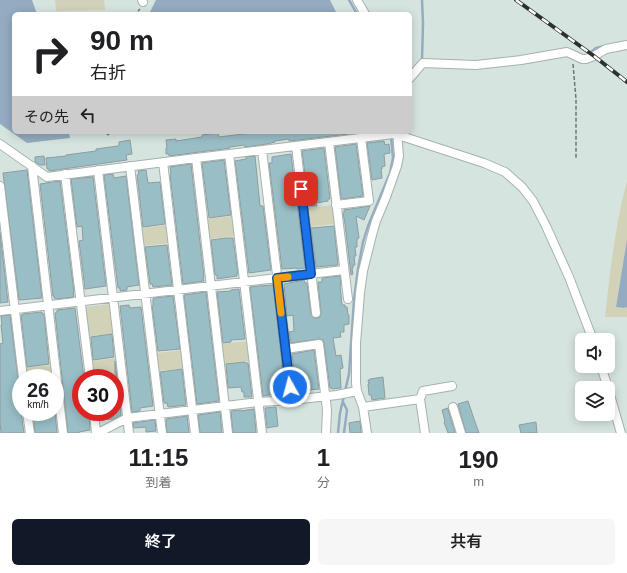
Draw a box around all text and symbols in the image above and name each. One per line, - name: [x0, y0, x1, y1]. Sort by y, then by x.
- text: 90 m: [90, 25, 154, 56]
- icon: right: [24, 28, 76, 80]
- text: 右折: [90, 63, 126, 83]
- icon: left: [77, 104, 99, 126]
- text: その先: [24, 108, 69, 125]
- pin: [284, 172, 318, 206]
- icon: arrive: [290, 178, 312, 200]
- map controls: [575, 333, 615, 421]
- button: sound: [575, 333, 615, 373]
- position arrow: [269, 366, 311, 408]
- speed limit sign: 30: [72, 369, 124, 421]
- text: 26: [27, 379, 49, 401]
- button: layers: [575, 381, 615, 421]
- text: km/h: [27, 399, 49, 410]
- text: 11:15: [128, 444, 188, 471]
- text: 1: [317, 444, 330, 471]
- text: 190: [459, 446, 499, 473]
- text: m: [473, 474, 484, 489]
- text: 到着: [145, 475, 171, 490]
- text: 分: [317, 475, 330, 490]
- button: 終了: [12, 519, 310, 565]
- button: 共有: [318, 519, 615, 565]

